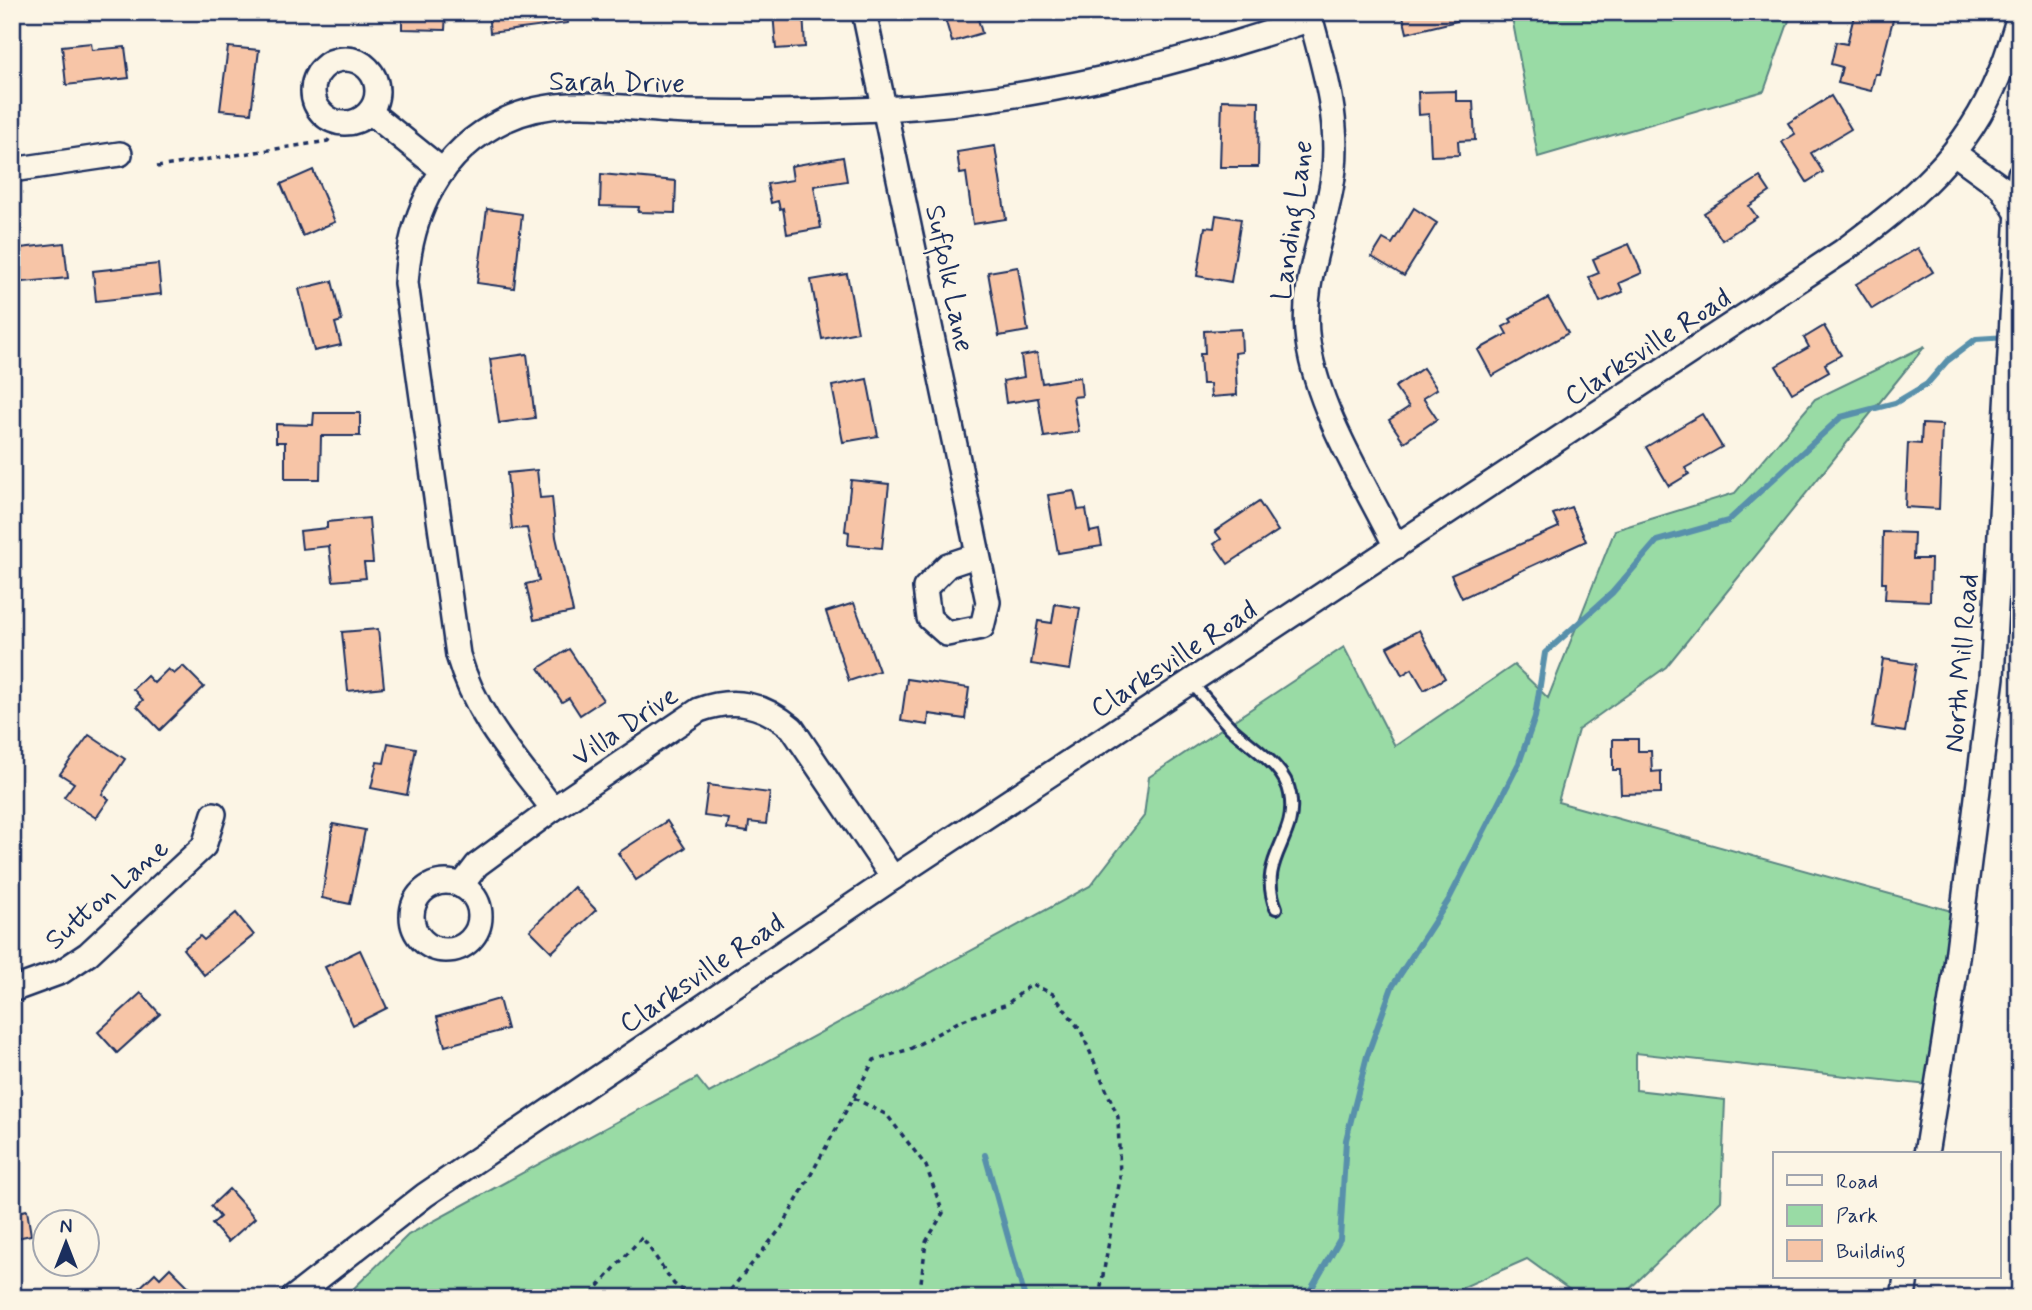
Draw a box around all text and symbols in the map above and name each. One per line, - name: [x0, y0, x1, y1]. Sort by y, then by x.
- street label: Sarah Drive: [549, 64, 685, 103]
- street label: Landing Lane: [1264, 138, 1326, 303]
- street label: Suffolk Lane: [913, 202, 982, 356]
- street label: Clarksville Road: [1558, 280, 1739, 416]
- street label: North Mill Road: [1936, 572, 1989, 754]
- street label: Clarksville Road: [1084, 592, 1265, 728]
- street label: Villa Drive: [565, 678, 686, 776]
- street label: Sutton Lane: [38, 831, 178, 959]
- street label: Clarksville Road: [613, 905, 792, 1043]
- legend: [1773, 1152, 2000, 1278]
- text: Road: [1836, 1168, 1878, 1196]
- text: Park: [1836, 1202, 1878, 1230]
- north arrow: [32, 1208, 102, 1278]
- text: N: [60, 1215, 72, 1240]
- text: Building: [1836, 1238, 1906, 1268]

